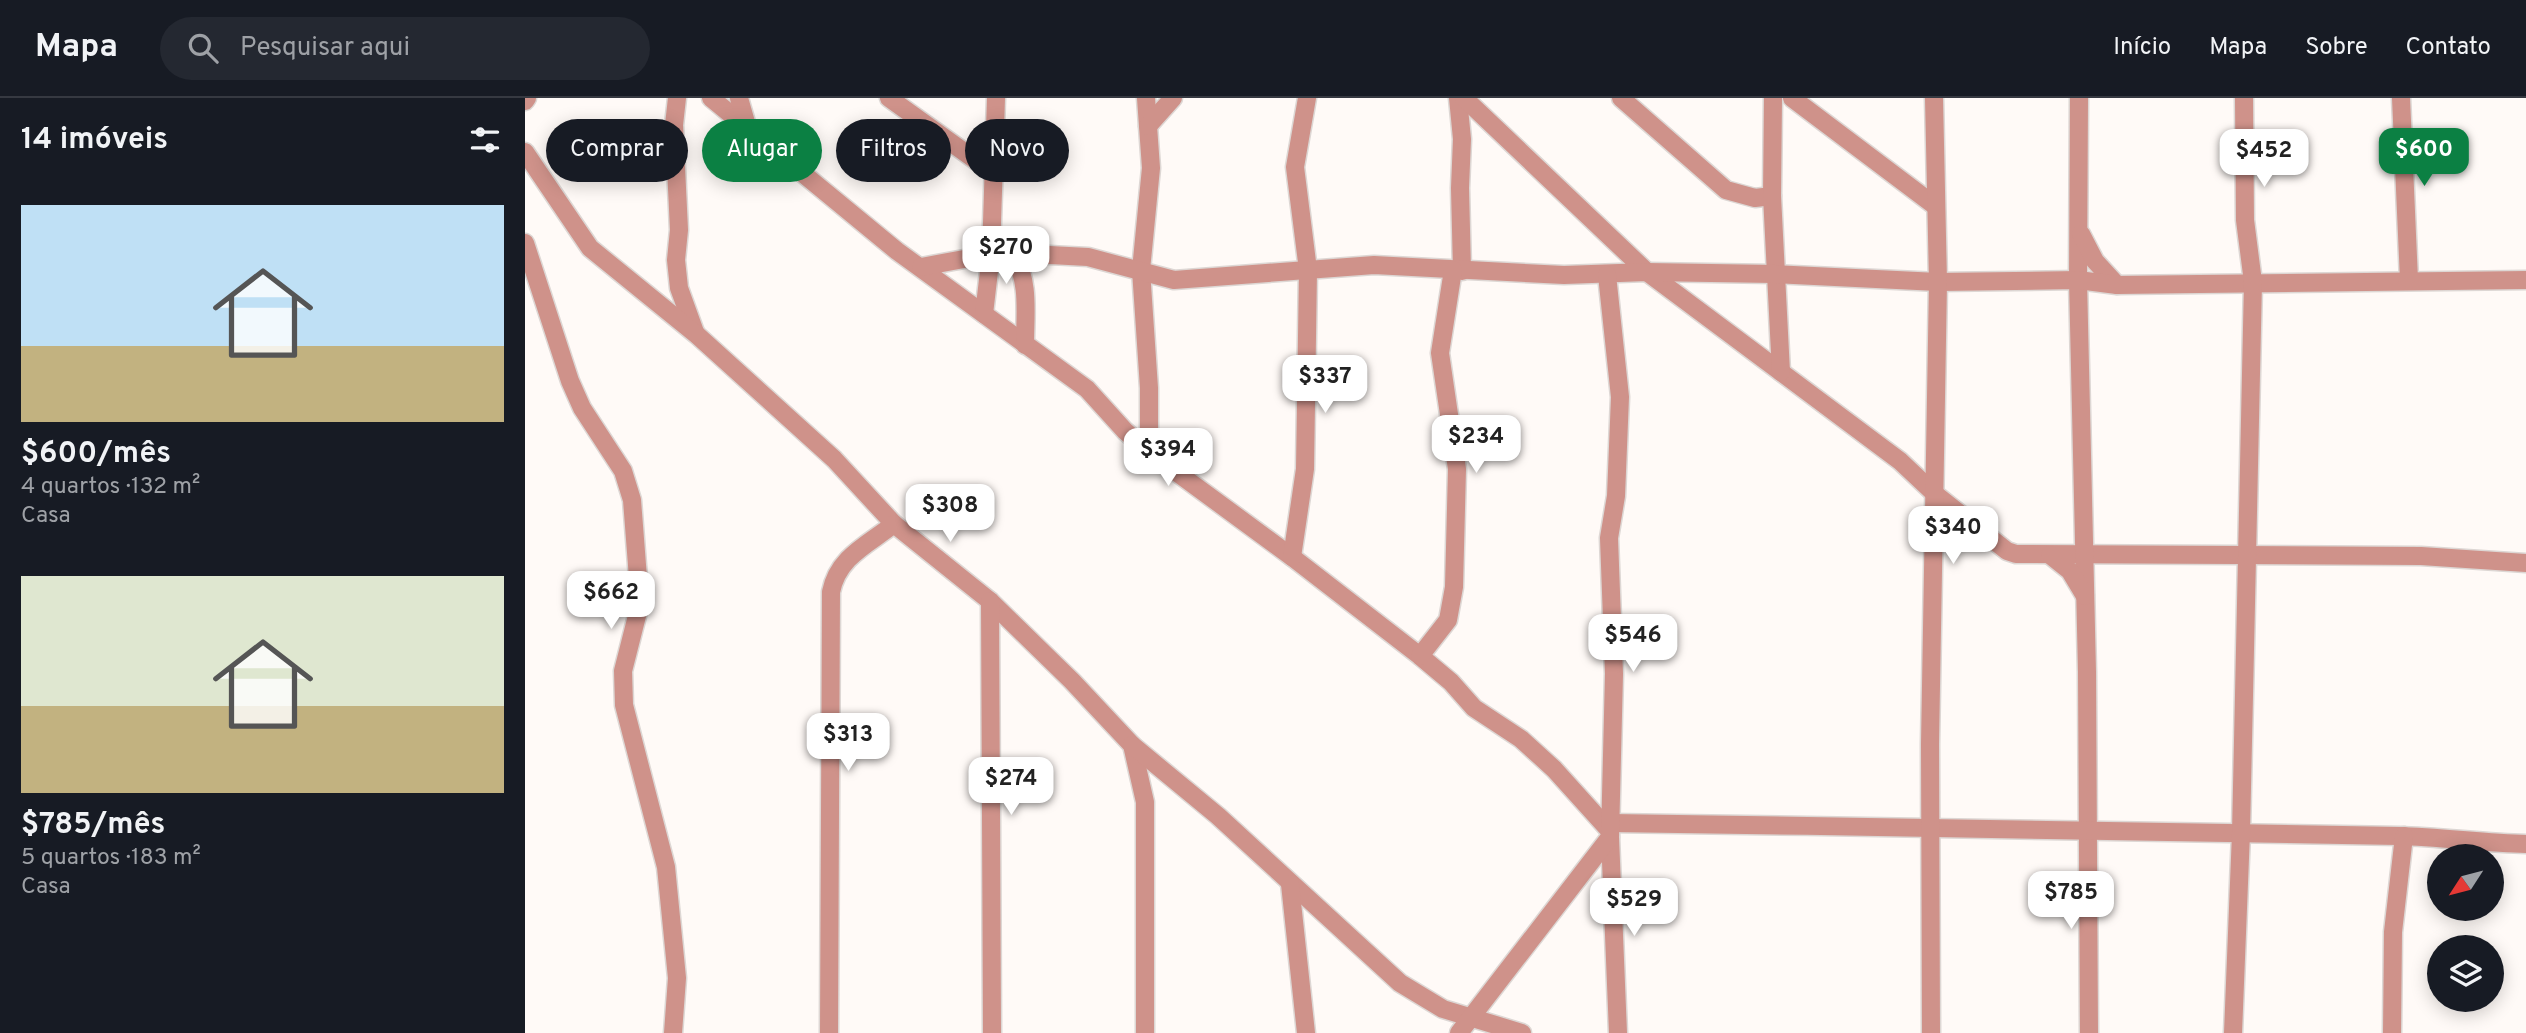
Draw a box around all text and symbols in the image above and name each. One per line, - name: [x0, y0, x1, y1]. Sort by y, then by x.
- search box: [160, 17, 650, 80]
- text: Mapa: [35, 27, 118, 69]
- icon: search: [184, 29, 222, 67]
- text: Pesquisar aqui: [240, 32, 410, 65]
- text: Início: [2113, 33, 2171, 63]
- text: Mapa: [2209, 33, 2267, 63]
- text: Sobre: [2305, 33, 2368, 63]
- text: Contato: [2406, 33, 2491, 63]
- chip: Comprar: [546, 119, 688, 182]
- chip: Alugar: [702, 119, 822, 182]
- chip: Filtros: [836, 119, 951, 182]
- chip: Novo: [965, 119, 1069, 182]
- icon: filters: [466, 121, 504, 159]
- text: 14 imóveis: [21, 122, 168, 159]
- pin: $600: [2383, 129, 2465, 188]
- pin: $452: [2223, 130, 2305, 189]
- text: $600: [2395, 136, 2453, 165]
- text: $452: [2236, 137, 2292, 166]
- pin: $270: [965, 226, 1047, 286]
- text: $270: [978, 234, 1034, 263]
- icon: home: [200, 250, 326, 376]
- pin: $337: [1284, 356, 1366, 415]
- text: $337: [1298, 363, 1352, 392]
- pin: $234: [1435, 416, 1517, 475]
- text: $234: [1448, 423, 1504, 452]
- pin: $394: [1127, 428, 1209, 488]
- text: $600/mês: [21, 436, 171, 473]
- text: $394: [1140, 436, 1196, 465]
- text: 4 quartos · 132 m²: [21, 473, 200, 502]
- pin: $308: [909, 484, 991, 544]
- text: $308: [922, 492, 978, 521]
- text: Casa: [21, 502, 71, 531]
- pin: $340: [1912, 506, 1994, 566]
- text: $340: [1924, 514, 1982, 543]
- pin: $662: [570, 572, 652, 631]
- text: $662: [583, 579, 639, 608]
- pin: $546: [1592, 614, 1674, 674]
- icon: home: [200, 621, 326, 747]
- text: $546: [1604, 622, 1662, 651]
- pin: $313: [807, 714, 889, 773]
- text: $313: [823, 721, 873, 750]
- pin: $274: [970, 758, 1052, 817]
- text: $274: [985, 765, 1037, 794]
- text: $785/mês: [21, 807, 165, 844]
- text: 5 quartos · 183 m²: [21, 844, 201, 873]
- north arrow: [2427, 844, 2504, 920]
- map controls: [2427, 844, 2504, 1012]
- pin: $785: [2030, 872, 2112, 931]
- text: Casa: [21, 873, 71, 902]
- pin: $529: [1593, 878, 1675, 938]
- text: $785: [2044, 879, 2098, 908]
- text: $529: [1606, 886, 1662, 915]
- button: layers: [2427, 935, 2504, 1012]

